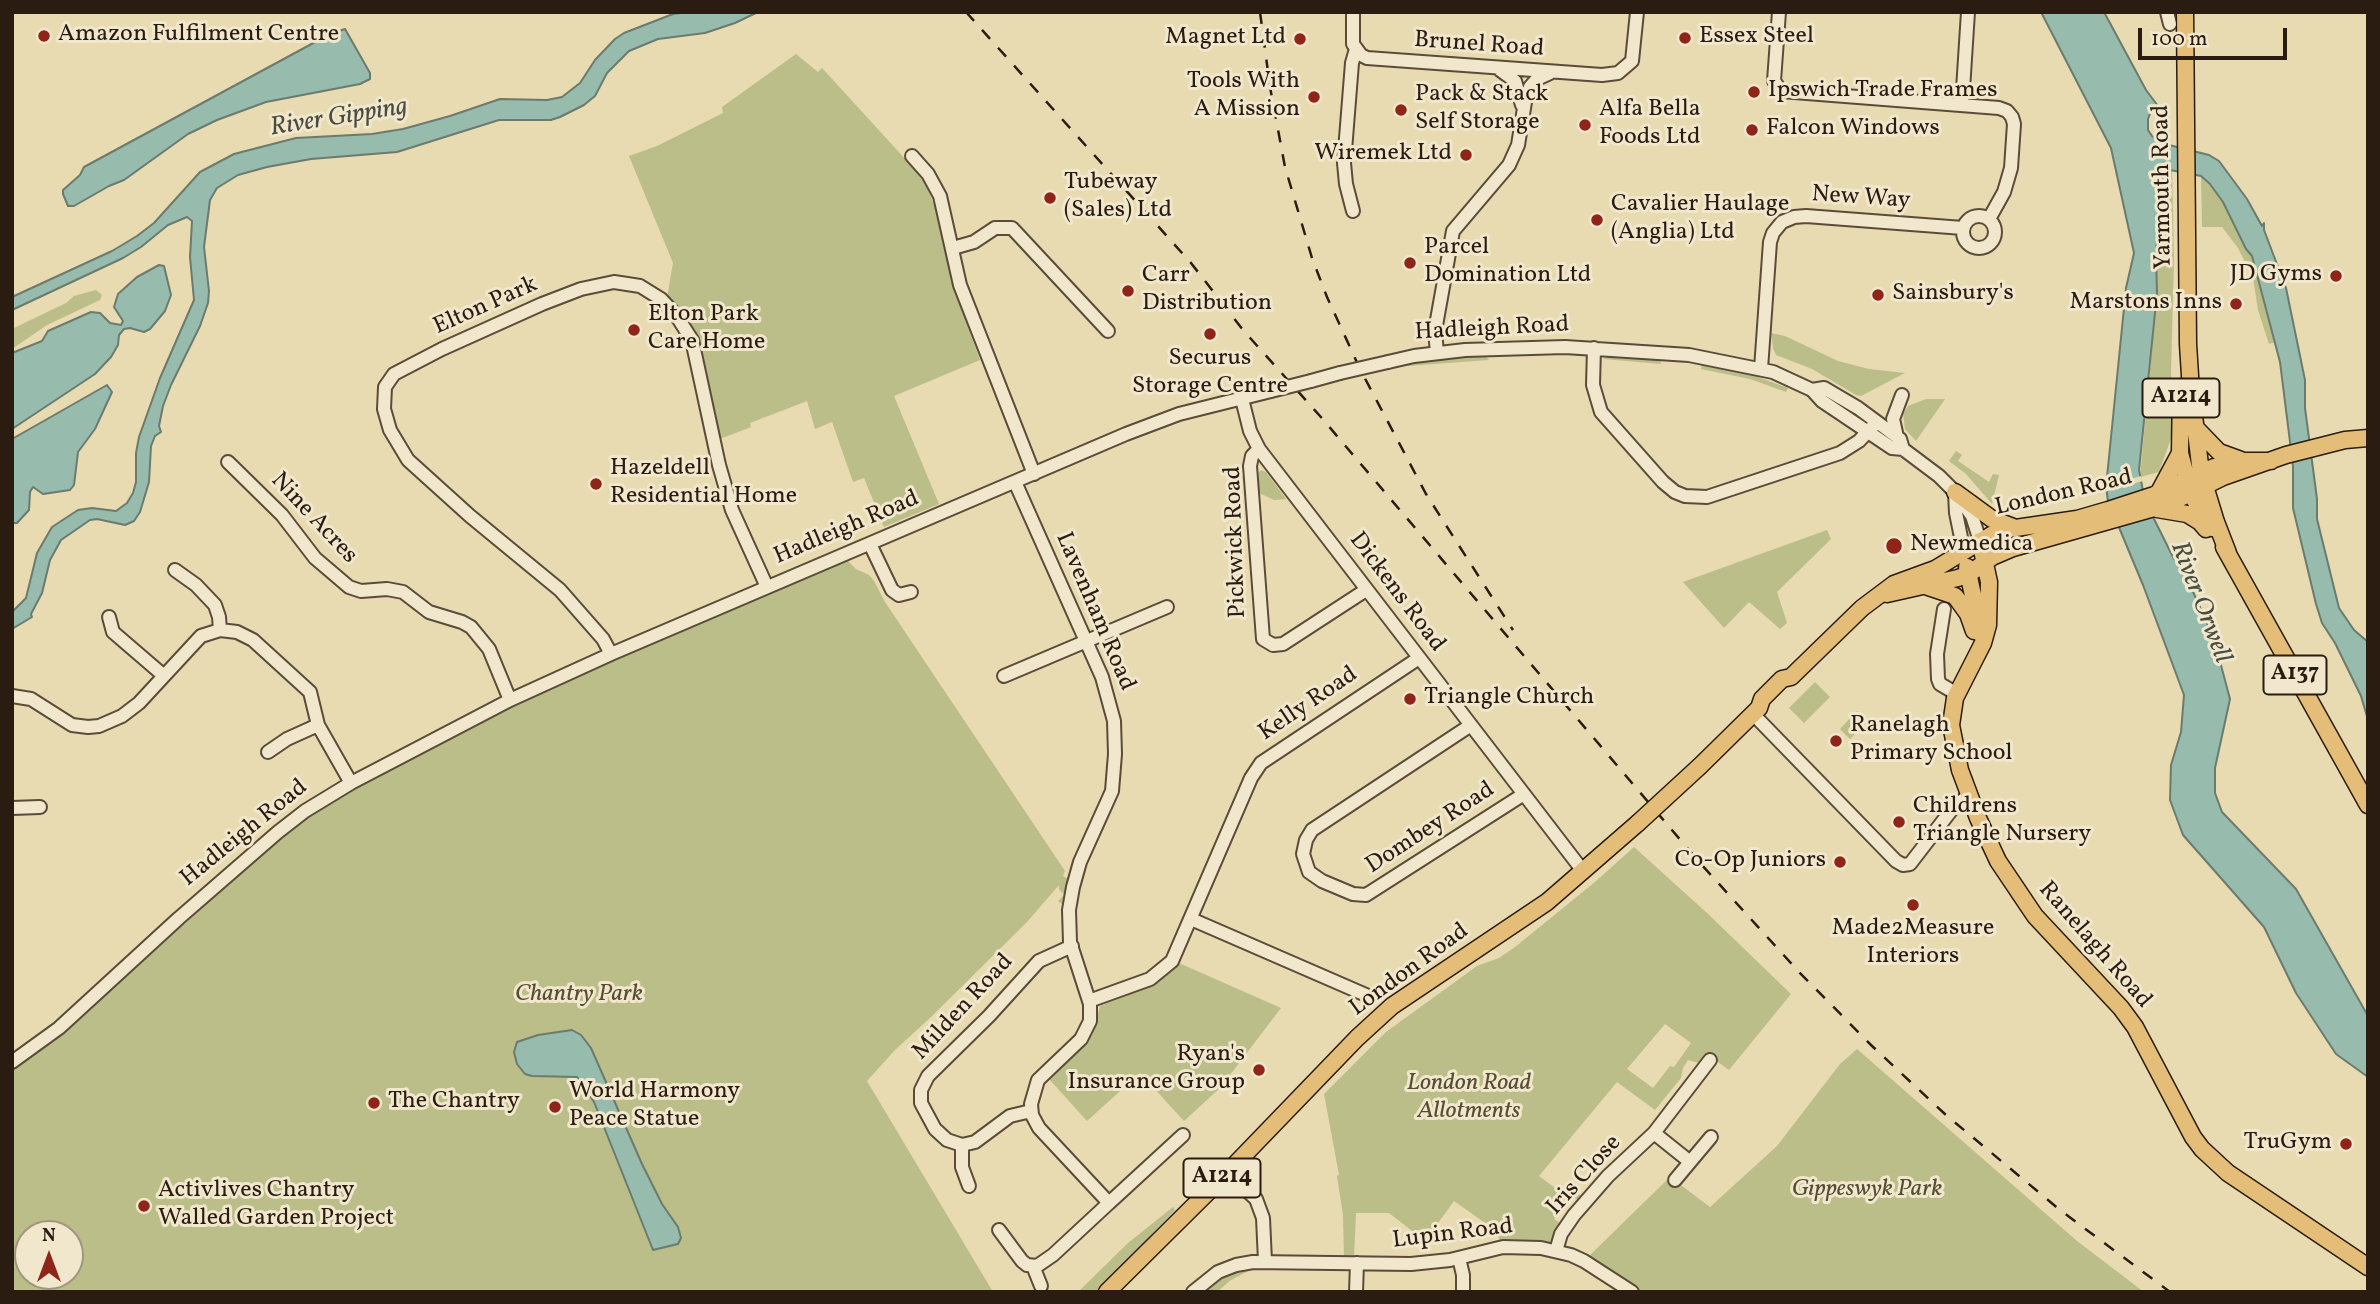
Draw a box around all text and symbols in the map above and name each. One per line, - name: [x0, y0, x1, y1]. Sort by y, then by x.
- scale bar: [2142, 14, 2291, 58]
- place label: Amazon Fulfilment Centre: [58, 22, 339, 50]
- place label: Essex Steel: [1699, 24, 1814, 52]
- place label: Magnet Ltd: [1165, 25, 1286, 53]
- text: 100 m: [2151, 25, 2208, 54]
- street label: Brunel Road: [1413, 27, 1545, 65]
- marker: Amazon Fulfilment Centre: [36, 28, 52, 44]
- marker: Essex Steel: [1677, 30, 1693, 46]
- marker: Magnet Ltd: [1292, 31, 1308, 47]
- place label: Tools With A Mission: [1187, 69, 1300, 125]
- place label: Ipswich Trade Frames: [1768, 78, 1998, 106]
- place label: Pack & Stack Self Storage: [1415, 82, 1548, 138]
- marker: Ipswich Trade Frames: [1746, 84, 1762, 100]
- marker: Tools With A Mission: [1306, 89, 1322, 105]
- water label: River Gipping: [268, 93, 410, 145]
- place label: Alfa Bella Foods Ltd: [1599, 97, 1701, 153]
- marker: Pack & Stack Self Storage: [1393, 102, 1409, 118]
- street label: Yarmouth Road: [2148, 104, 2180, 270]
- place label: Falcon Windows: [1766, 116, 1940, 144]
- marker: Alfa Bella Foods Ltd: [1577, 117, 1593, 133]
- marker: Falcon Windows: [1744, 122, 1760, 138]
- place label: Wiremek Ltd: [1314, 141, 1452, 169]
- marker: Wiremek Ltd: [1458, 147, 1474, 163]
- place label: Tubeway (Sales) Ltd: [1064, 170, 1172, 226]
- street label: New Way: [1811, 181, 1911, 217]
- marker: Tubeway (Sales) Ltd: [1042, 190, 1058, 206]
- place label: Cavalier Haulage (Anglia) Ltd: [1611, 192, 1789, 248]
- marker: Cavalier Haulage (Anglia) Ltd: [1589, 212, 1605, 228]
- place label: Parcel Domination Ltd: [1424, 235, 1591, 291]
- marker: Parcel Domination Ltd: [1402, 255, 1418, 271]
- place label: JD Gyms: [2230, 262, 2322, 290]
- place label: Carr Distribution: [1142, 263, 1272, 319]
- marker: JD Gyms: [2328, 268, 2344, 284]
- street label: Elton Park: [430, 271, 542, 343]
- place label: Sainsbury's: [1892, 281, 2014, 309]
- marker: Carr Distribution: [1120, 283, 1136, 299]
- marker: Sainsbury's: [1870, 287, 1886, 303]
- place label: Marstons Inns: [2070, 290, 2222, 318]
- marker: Marstons Inns: [2228, 296, 2244, 312]
- place label: Elton Park Care Home: [648, 302, 765, 358]
- street label: Hadleigh Road: [1414, 312, 1570, 348]
- marker: Elton Park Care Home: [626, 322, 642, 338]
- marker: Securus Storage Centre: [1202, 326, 1218, 342]
- place label: Securus Storage Centre: [1132, 346, 1288, 402]
- road number: A1214: [2142, 378, 2220, 418]
- place label: Hazeldell Residential Home: [610, 456, 797, 512]
- street label: London Road: [1992, 464, 2136, 524]
- street label: Pickwick Road: [1220, 465, 1254, 619]
- street label: Nine Acres: [263, 467, 363, 571]
- marker: Hazeldell Residential Home: [588, 476, 604, 492]
- street label: Hadleigh Road: [770, 485, 924, 573]
- street label: Dickens Road: [1342, 527, 1450, 659]
- street label: Lavenham Road: [1048, 528, 1140, 696]
- place label: Newmedica: [1910, 532, 2034, 560]
- marker: Newmedica: [1884, 536, 1904, 556]
- water label: River Orwell: [2162, 538, 2236, 668]
- road number: A137: [2264, 656, 2326, 694]
- street label: Kelly Road: [1254, 661, 1364, 749]
- place label: Triangle Church: [1424, 685, 1594, 713]
- marker: Triangle Church: [1402, 691, 1418, 707]
- place label: Ranelagh Primary School: [1850, 713, 2012, 769]
- marker: Ranelagh Primary School: [1828, 733, 1844, 749]
- street label: Hadleigh Road: [176, 774, 314, 894]
- street label: Dombey Road: [1361, 777, 1501, 881]
- place label: Childrens Triangle Nursery: [1913, 794, 2091, 850]
- marker: Childrens Triangle Nursery: [1891, 814, 1907, 830]
- place label: Co-Op Juniors: [1675, 848, 1826, 876]
- marker: Co-Op Juniors: [1832, 854, 1848, 870]
- street label: Ranelagh Road: [2031, 877, 2157, 1015]
- marker: Made2Measure Interiors: [1905, 897, 1921, 913]
- place label: Made2Measure Interiors: [1832, 916, 1994, 972]
- street label: London Road: [1345, 918, 1475, 1024]
- street label: Milden Road: [907, 949, 1021, 1067]
- park label: Chantry Park: [515, 982, 643, 1010]
- place label: Ryan's Insurance Group: [1067, 1042, 1245, 1098]
- marker: Ryan's Insurance Group: [1251, 1062, 1267, 1078]
- park label: London Road Allotments: [1407, 1071, 1531, 1127]
- place label: World Harmony Peace Statue: [569, 1079, 740, 1135]
- place label: The Chantry: [388, 1089, 520, 1117]
- marker: The Chantry: [366, 1095, 382, 1111]
- marker: World Harmony Peace Statue: [547, 1099, 563, 1115]
- street label: Iris Close: [1541, 1130, 1629, 1222]
- place label: TruGym: [2244, 1130, 2332, 1158]
- marker: TruGym: [2338, 1136, 2354, 1152]
- road number: A1214: [1184, 1158, 1260, 1198]
- park label: Gippeswyk Park: [1792, 1177, 1942, 1205]
- place label: Activlives Chantry Walled Garden Project: [158, 1178, 394, 1234]
- marker: Activlives Chantry Walled Garden Project: [136, 1198, 152, 1214]
- street label: Lupin Road: [1391, 1213, 1515, 1257]
- north arrow: [14, 1220, 84, 1290]
- text: N: [42, 1223, 56, 1249]

